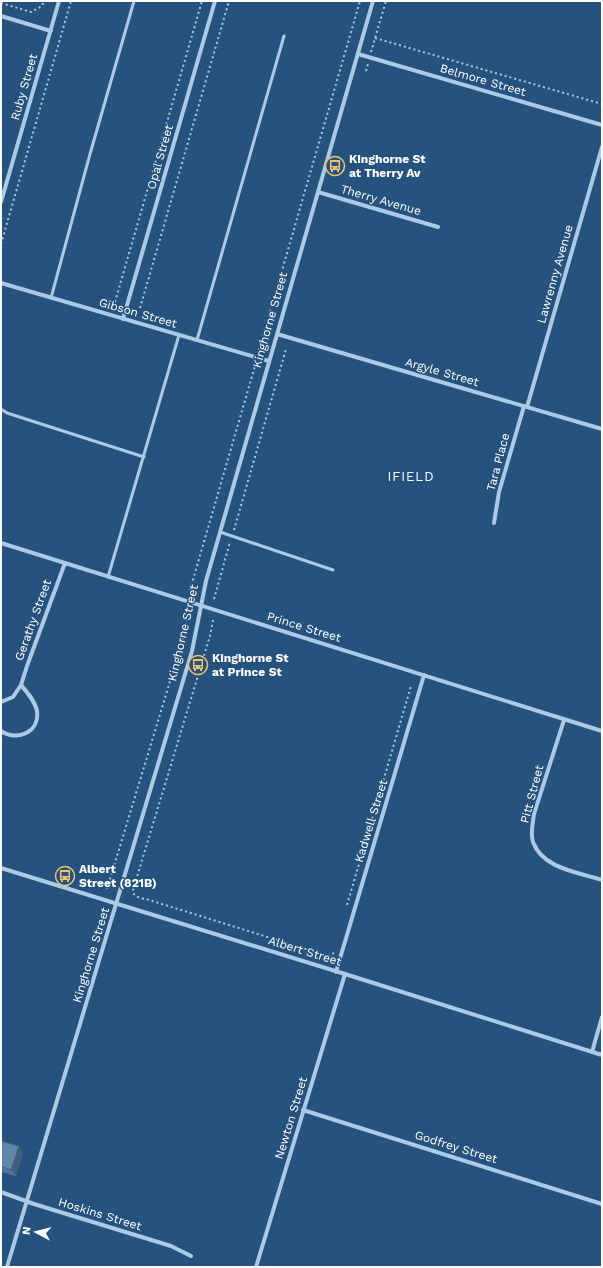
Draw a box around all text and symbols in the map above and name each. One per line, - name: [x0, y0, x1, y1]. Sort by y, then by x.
- street label: Ruby Street: [8, 52, 40, 122]
- street label: Belmore Street: [438, 61, 528, 99]
- street label: Opal Street: [144, 123, 176, 191]
- place label: Kinghorne St at Therry Av: [349, 152, 426, 180]
- bus stop icon: Kinghorne St at Therry Av: [324, 155, 346, 177]
- street label: Therry Avenue: [339, 182, 423, 218]
- street label: Lawrenny Avenue: [534, 223, 576, 325]
- street label: Kinghorne Street: [250, 271, 290, 369]
- street label: Gibson Street: [97, 295, 179, 331]
- street label: Argyle Street: [404, 355, 480, 389]
- street label: Tara Place: [484, 431, 512, 493]
- district label: IFIELD: [387, 469, 435, 484]
- street label: Gerathy Street: [12, 578, 54, 662]
- street label: Kinghorne Street: [165, 583, 201, 683]
- street label: Prince Street: [265, 609, 343, 645]
- place label: Kinghorne St at Prince St: [212, 651, 289, 679]
- bus stop icon: Kinghorne St at Prince St: [187, 654, 209, 676]
- street label: Pitt Street: [517, 763, 547, 825]
- street label: Kadwell Street: [352, 778, 390, 864]
- place label: Albert Street (821B): [79, 862, 157, 890]
- bus stop icon: Albert Street (821B): [54, 865, 76, 887]
- street label: Kinghorne Street: [70, 906, 112, 1004]
- street label: Albert Street: [267, 933, 343, 969]
- street label: Newton Street: [272, 1075, 310, 1161]
- street label: Godfrey Street: [413, 1128, 499, 1166]
- street label: Hoskins Street: [57, 1195, 143, 1233]
- north arrow: [16, 1212, 56, 1252]
- text: N: [20, 1226, 34, 1236]

